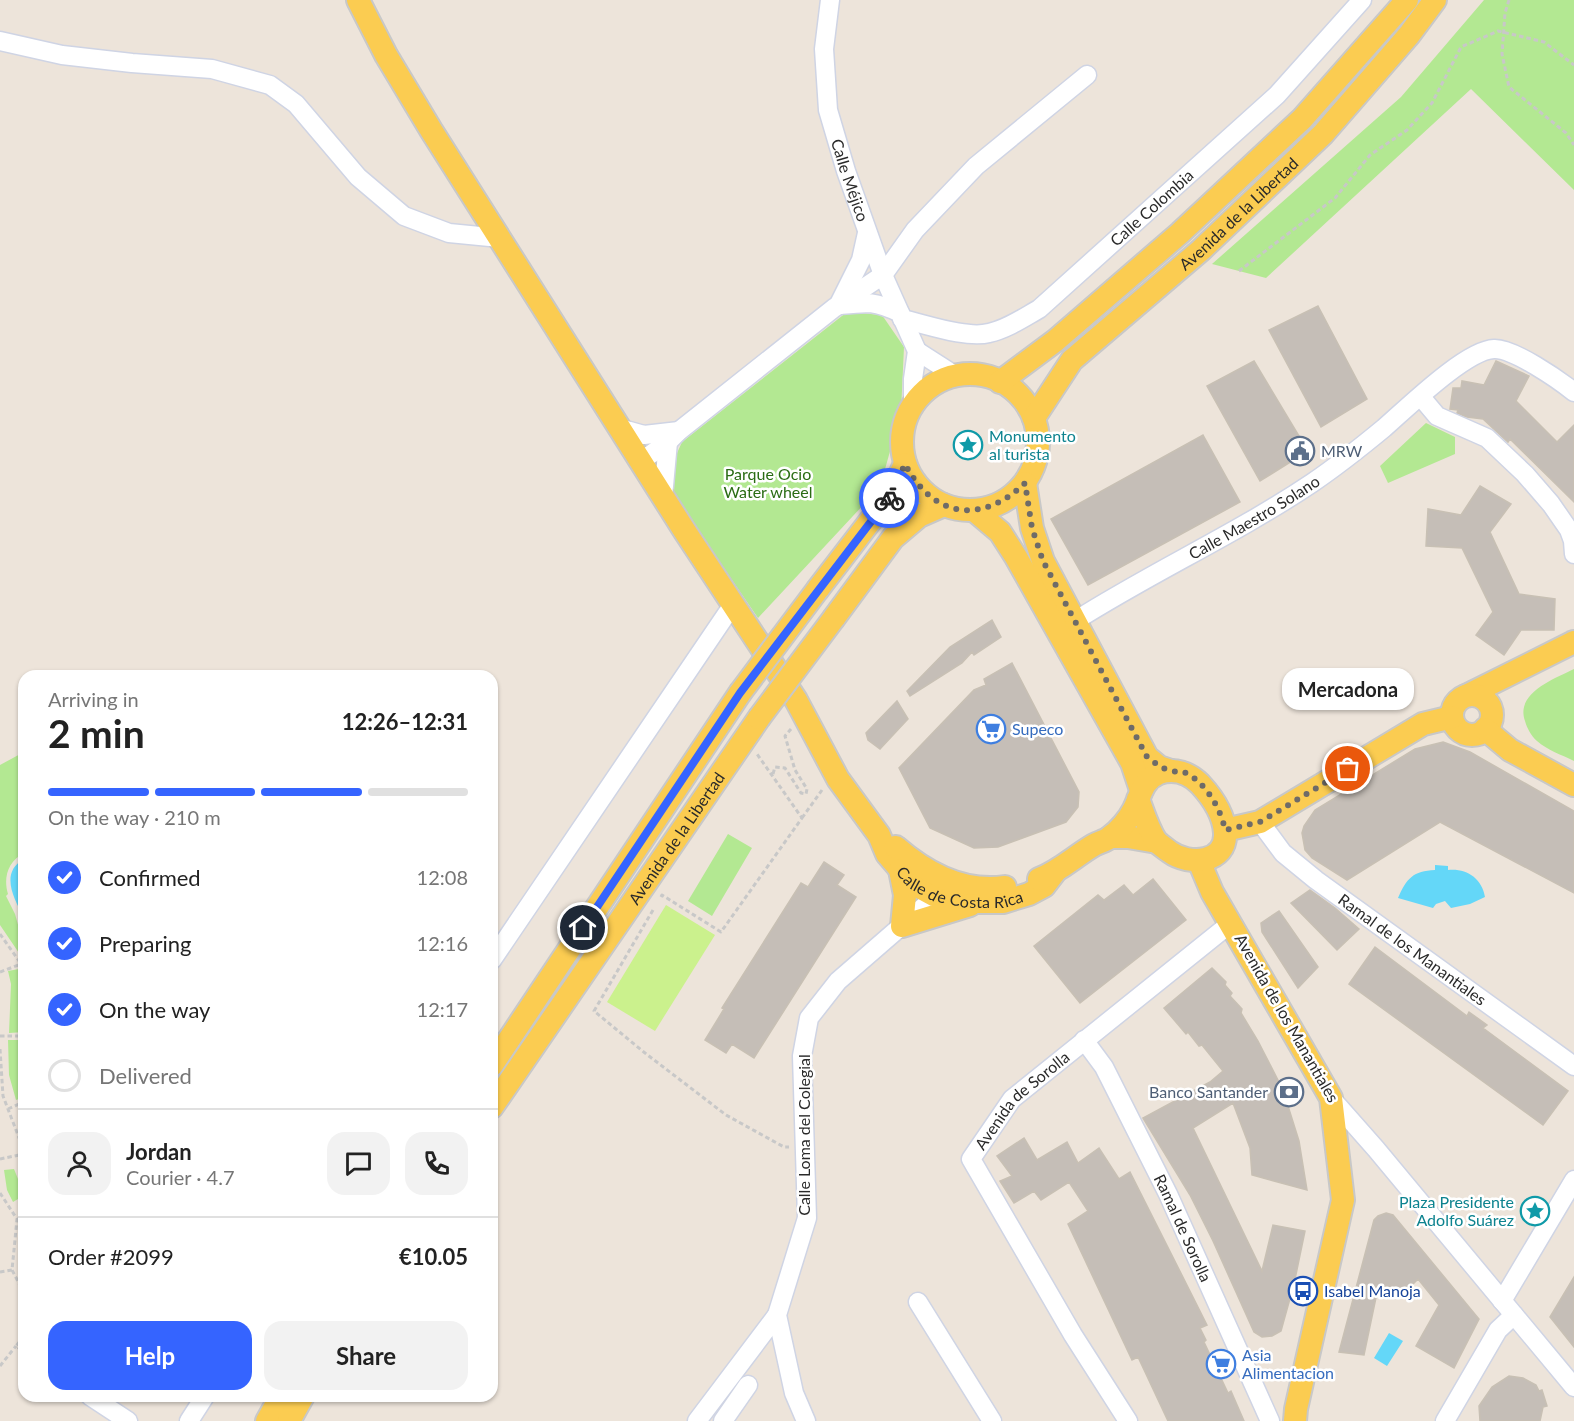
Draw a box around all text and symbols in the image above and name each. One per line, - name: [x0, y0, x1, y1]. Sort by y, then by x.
- street label: Calle Méjico: [828, 136, 873, 224]
- street label: Avenida de la Libertad: [1175, 153, 1301, 274]
- street label: Calle Colombia: [1106, 165, 1197, 250]
- place label: Monumento al turista: [989, 426, 1076, 463]
- place icon: Monumento al turista: [952, 429, 984, 461]
- public building icon: MRW: [1284, 435, 1316, 467]
- place label: MRW: [1321, 441, 1363, 460]
- park label: Parque Ocio Water wheel: [723, 464, 813, 501]
- courier: [859, 468, 919, 528]
- street label: Calle Maestro Solano: [1185, 471, 1323, 563]
- icon: bike: [873, 482, 906, 515]
- callout: Mercadona: [1282, 667, 1414, 709]
- text: Mercadona: [1298, 677, 1398, 701]
- text: Arriving in: [48, 687, 139, 711]
- text: 12:26–12:31: [342, 708, 468, 735]
- text: 2 min: [48, 710, 145, 756]
- supermarket icon: Supeco: [975, 713, 1007, 745]
- place label: Supeco: [1012, 719, 1063, 738]
- pin: [1322, 743, 1373, 794]
- icon: bag: [1331, 752, 1364, 785]
- street label: Avenida de la Libertad: [624, 768, 728, 908]
- text: On the way · 210 m: [48, 805, 221, 829]
- icon: check: [48, 861, 81, 894]
- street label: Calle de Costa Rica: [893, 862, 1025, 911]
- text: Confirmed: [99, 864, 201, 891]
- text: 12:08: [417, 865, 468, 889]
- street label: Ramal de los Manantiales: [1335, 889, 1490, 1009]
- pin: [557, 902, 608, 953]
- icon: home: [566, 911, 599, 944]
- icon: check: [48, 927, 81, 960]
- text: Preparing: [99, 930, 191, 957]
- street label: Avenida de los Manantiales: [1231, 930, 1343, 1105]
- text: 12:16: [417, 931, 468, 955]
- icon: check: [48, 993, 81, 1026]
- text: On the way: [99, 996, 210, 1023]
- text: 12:17: [417, 997, 468, 1021]
- street label: Avenida de Sorolla: [970, 1047, 1073, 1153]
- street label: Calle Loma del Colegial: [794, 1054, 813, 1216]
- text: Delivered: [99, 1062, 192, 1089]
- bank icon: Banco Santander: [1273, 1076, 1305, 1108]
- place label: Banco Santander: [1149, 1082, 1268, 1101]
- button: person: [48, 1132, 111, 1195]
- button: chat: [327, 1132, 390, 1195]
- button: phone: [405, 1132, 468, 1195]
- text: Jordan: [126, 1138, 192, 1165]
- text: Courier · 4.7: [126, 1165, 235, 1189]
- street label: Ramal de Sorolla: [1151, 1171, 1216, 1285]
- place label: Plaza Presidente Adolfo Suárez: [1399, 1192, 1514, 1229]
- place icon: Plaza Presidente Adolfo Suárez: [1519, 1195, 1551, 1227]
- text: Order #2099: [48, 1243, 174, 1270]
- text: €10.05: [399, 1243, 468, 1270]
- bus stop icon: Isabel Manoja: [1287, 1275, 1319, 1307]
- place label: Isabel Manoja: [1324, 1281, 1421, 1300]
- button: Help: [48, 1321, 252, 1390]
- button: Share: [264, 1321, 468, 1390]
- place label: Asia Alimentacion: [1242, 1345, 1334, 1382]
- supermarket icon: Asia Alimentacion: [1205, 1348, 1237, 1380]

